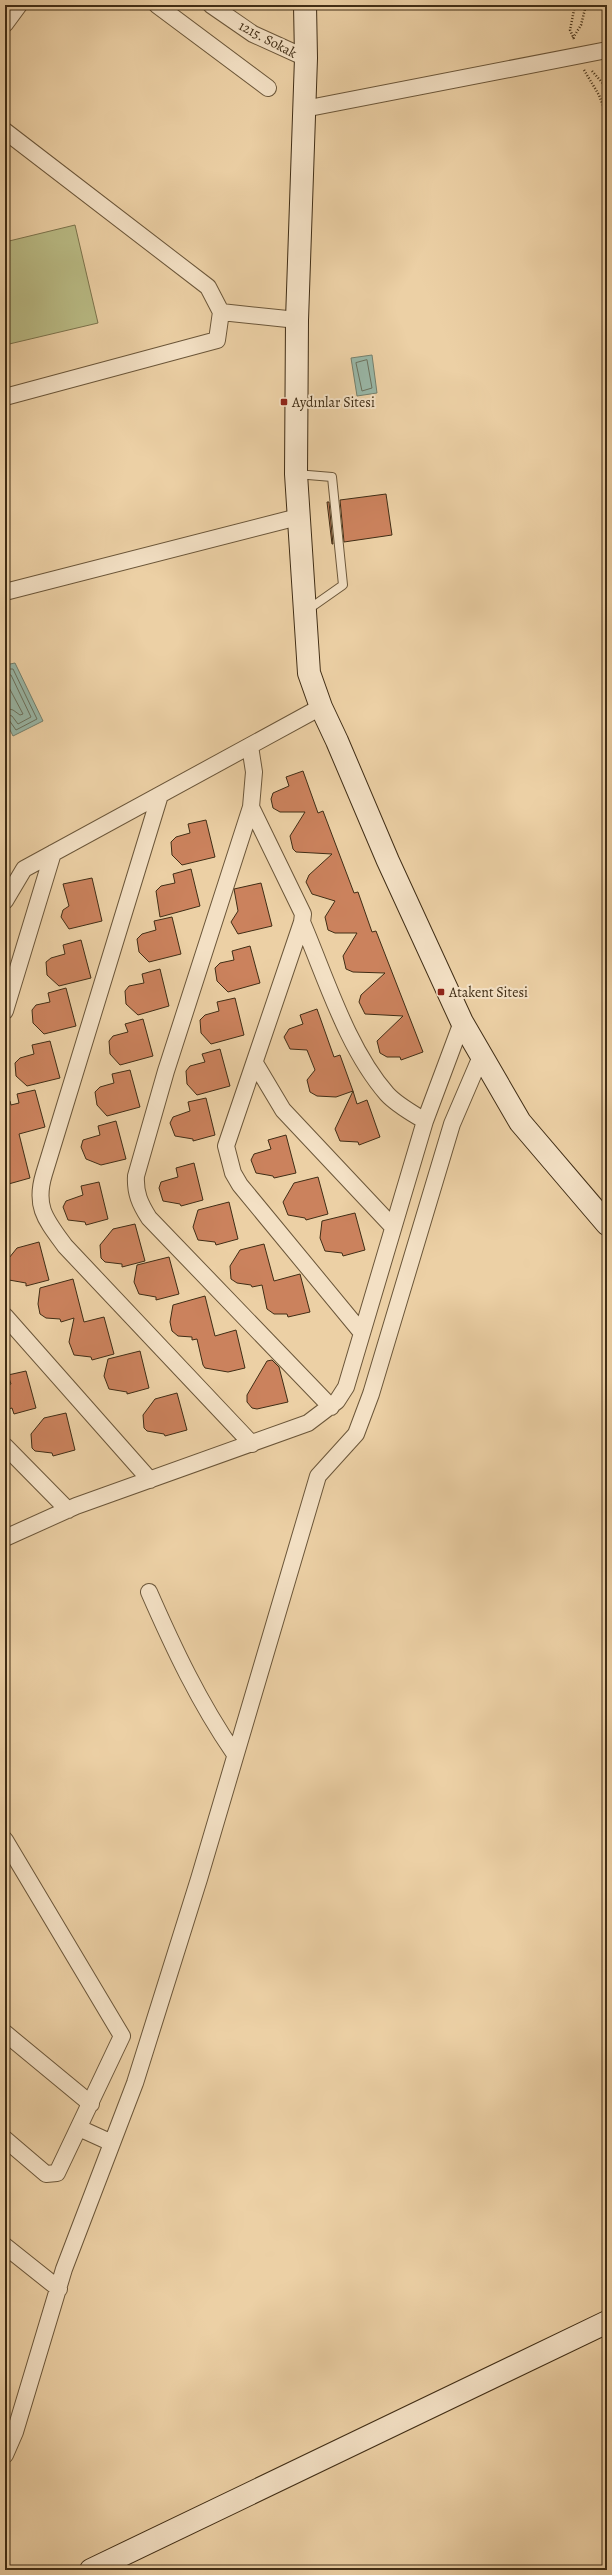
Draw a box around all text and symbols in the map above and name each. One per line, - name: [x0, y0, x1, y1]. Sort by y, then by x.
- street label: 1215. Sokak: [235, 16, 300, 63]
- place label: Aydınlar Sitesi: [291, 393, 375, 412]
- marker: Aydınlar Sitesi: [279, 397, 289, 407]
- place label: Atakent Sitesi: [448, 983, 528, 1002]
- marker: Atakent Sitesi: [436, 987, 446, 997]

